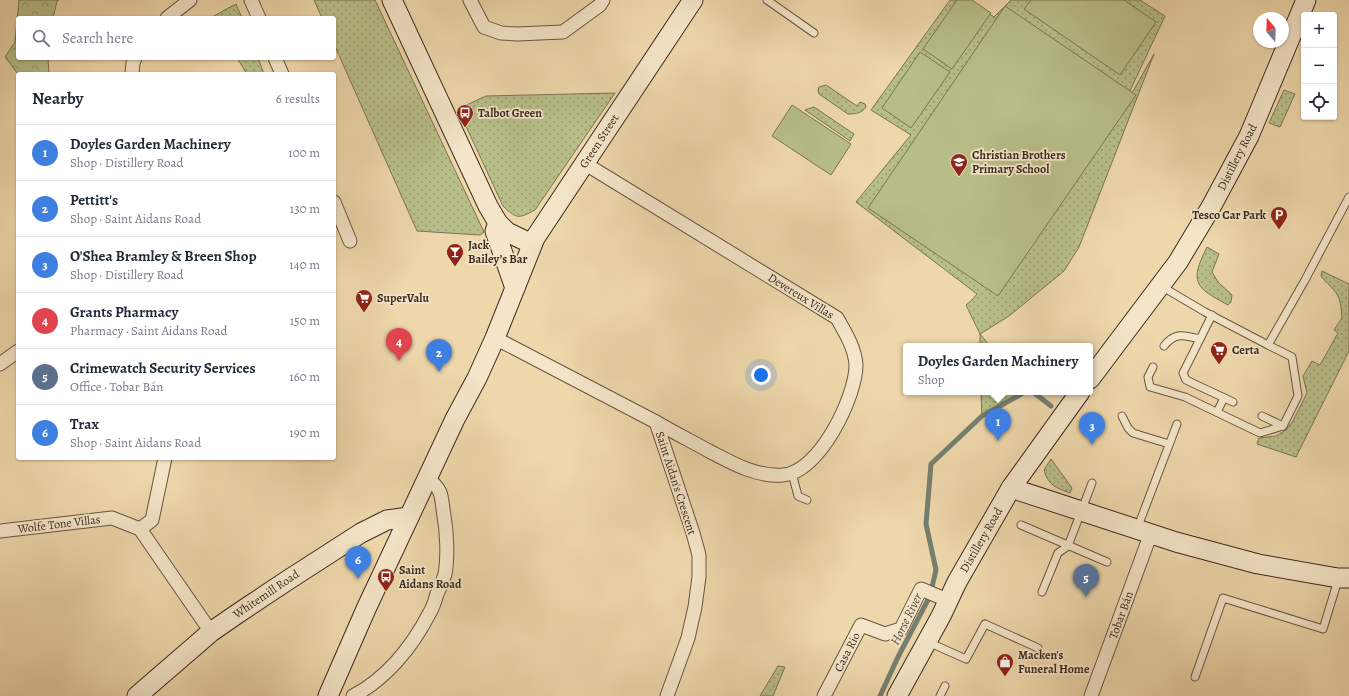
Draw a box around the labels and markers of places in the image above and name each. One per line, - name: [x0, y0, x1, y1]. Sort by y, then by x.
- bus stop icon: Talbot Green: [455, 103, 475, 128]
- place label: Talbot Green: [478, 105, 542, 121]
- place label: Christian Brothers Primary School: [972, 147, 1066, 177]
- school or university icon: Christian Brothers Primary School: [949, 152, 969, 177]
- parking icon: Tesco Car Park: [1269, 205, 1289, 230]
- place label: Tesco Car Park: [1192, 207, 1267, 223]
- place label: Jack Bailey’s Bar: [468, 237, 528, 267]
- bar icon: Jack Bailey’s Bar: [445, 242, 465, 267]
- supermarket icon: SuperValu: [354, 288, 374, 313]
- place label: SuperValu: [377, 290, 429, 306]
- pin: 4: [386, 328, 412, 361]
- pin: 2: [426, 339, 452, 372]
- supermarket icon: Certa: [1209, 340, 1229, 365]
- place label: Certa: [1232, 342, 1260, 358]
- pin: 1: [985, 408, 1011, 441]
- pin: 3: [1079, 412, 1105, 445]
- pin: 6: [345, 546, 371, 579]
- place label: Saint Aidans Road: [398, 562, 462, 592]
- pin: 5: [1073, 564, 1099, 597]
- bus stop icon: Saint Aidans Road: [376, 567, 396, 592]
- place label: Macken's Funeral Home: [1018, 647, 1090, 677]
- shop icon: Macken's Funeral Home: [995, 652, 1015, 677]

